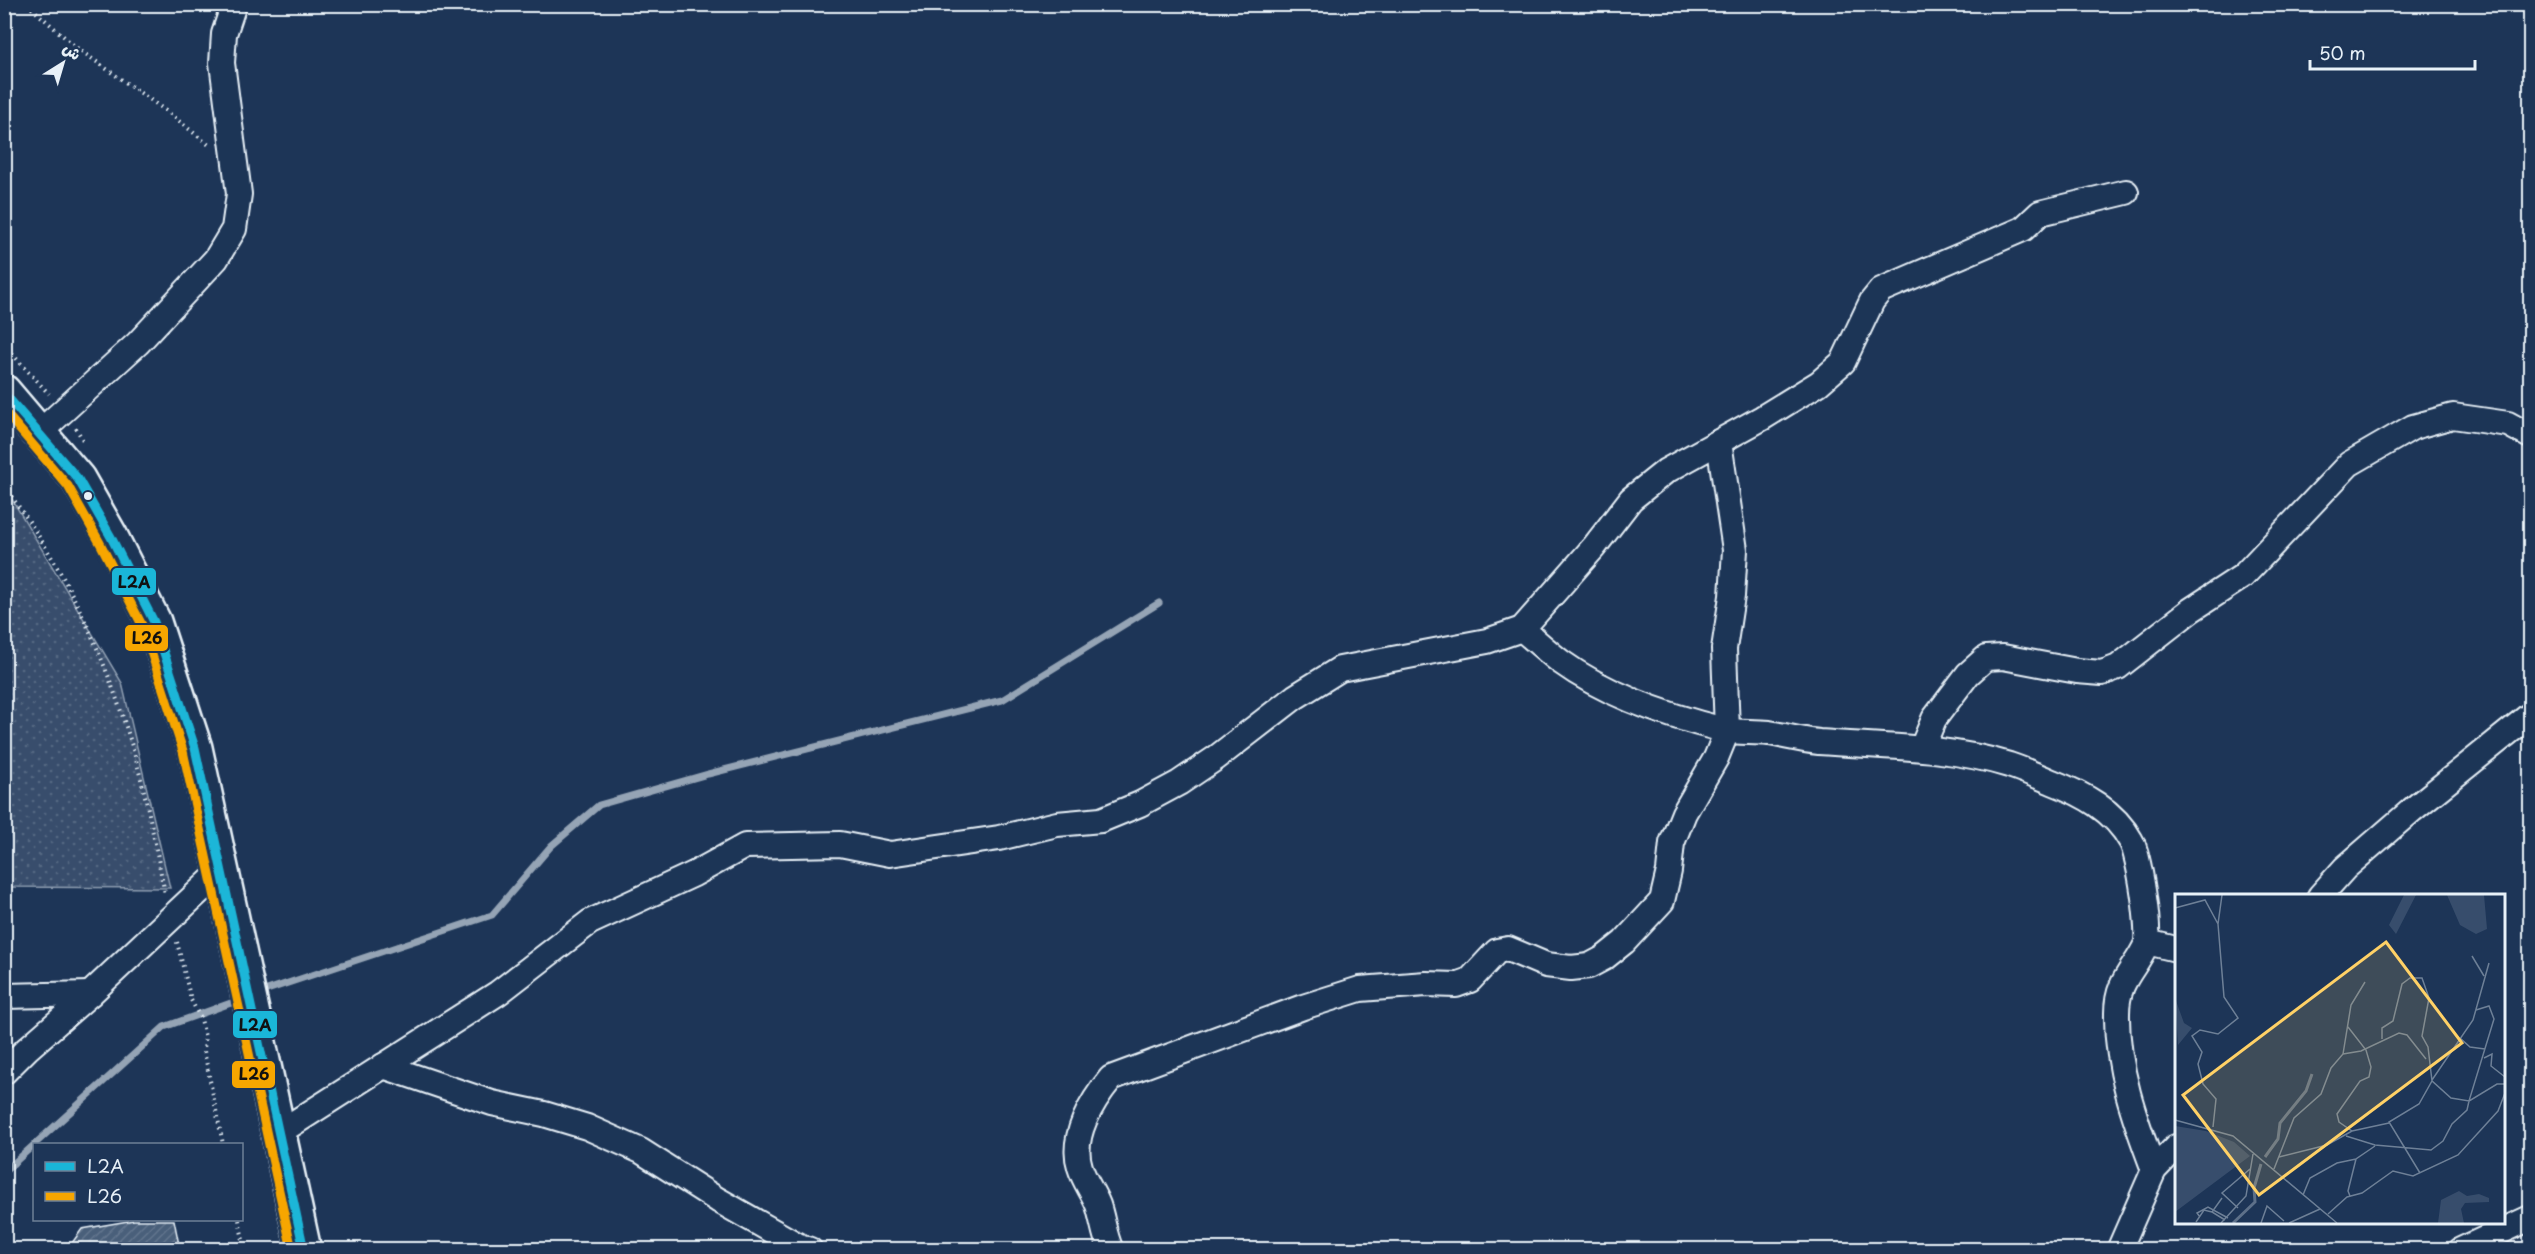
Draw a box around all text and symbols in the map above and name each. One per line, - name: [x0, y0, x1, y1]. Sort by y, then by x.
- north arrow: [33, 33, 93, 93]
- scale bar: [2310, 33, 2475, 71]
- text: ش: [58, 35, 87, 65]
- text: 50 m: [2319, 39, 2366, 66]
- unlabelled marker: [82, 490, 94, 502]
- line badge: L2A: [111, 567, 157, 596]
- text: L2A: [117, 569, 151, 593]
- line badge: L26: [124, 624, 169, 652]
- text: L26: [132, 625, 162, 649]
- inset map: [2175, 894, 2505, 1224]
- line badge: L2A: [232, 1010, 278, 1039]
- text: L2A: [238, 1012, 272, 1036]
- line badge: L26: [231, 1060, 276, 1089]
- text: L26: [239, 1061, 269, 1085]
- legend: [33, 1143, 243, 1221]
- text: L2A: [87, 1152, 124, 1179]
- text: L26: [87, 1182, 122, 1209]

